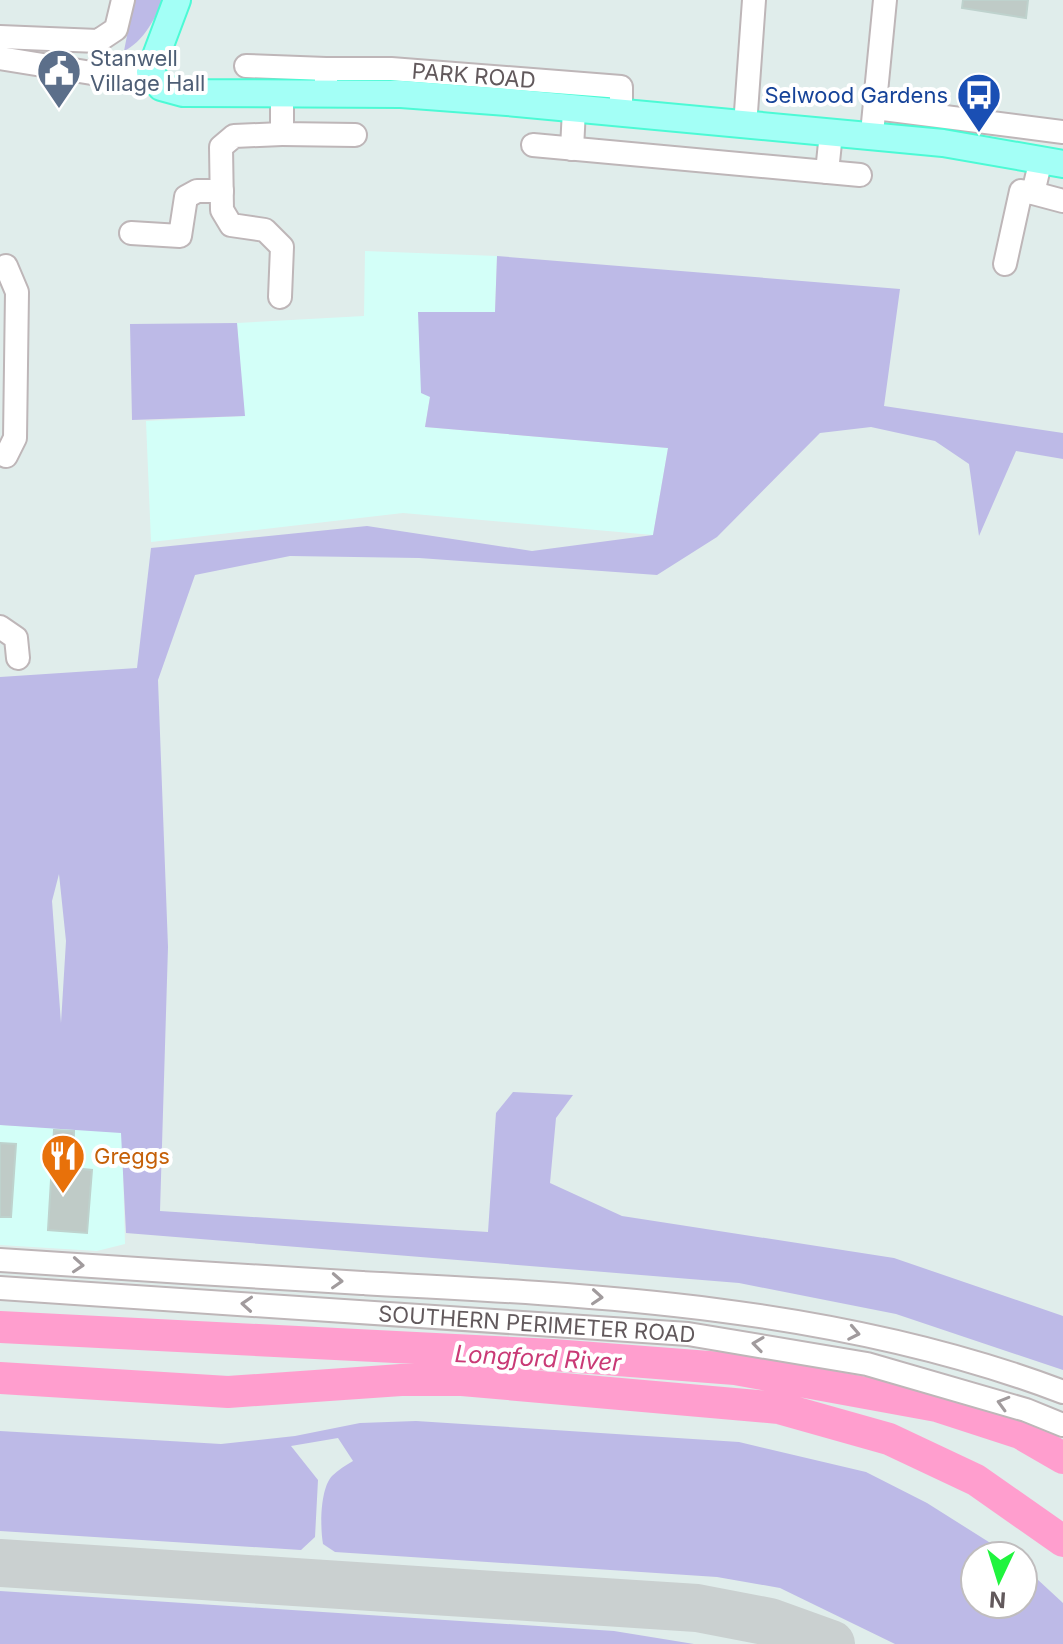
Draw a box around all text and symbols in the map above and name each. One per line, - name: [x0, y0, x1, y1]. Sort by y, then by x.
- place label: Stanwell Village Hall: [90, 45, 205, 96]
- public building icon: Stanwell Village Hall: [35, 47, 83, 110]
- street label: PARK ROAD: [411, 58, 537, 93]
- bus stop icon: Selwood Gardens: [955, 71, 1003, 134]
- place label: Selwood Gardens: [764, 82, 948, 108]
- restaurant icon: Greggs: [39, 1132, 87, 1195]
- place label: Greggs: [94, 1143, 170, 1169]
- one-way arrow: [72, 1256, 85, 1273]
- one-way arrow: [331, 1273, 344, 1290]
- one-way arrow: [591, 1288, 604, 1305]
- one-way arrow: [240, 1296, 253, 1313]
- street label: SOUTHERN PERIMETER ROAD: [377, 1300, 696, 1347]
- one-way arrow: [847, 1324, 860, 1341]
- one-way arrow: [751, 1336, 764, 1353]
- water label: Longford River: [454, 1339, 623, 1377]
- one-way arrow: [997, 1396, 1011, 1412]
- north arrow: [959, 1540, 1039, 1620]
- text: N: [988, 1586, 1007, 1614]

